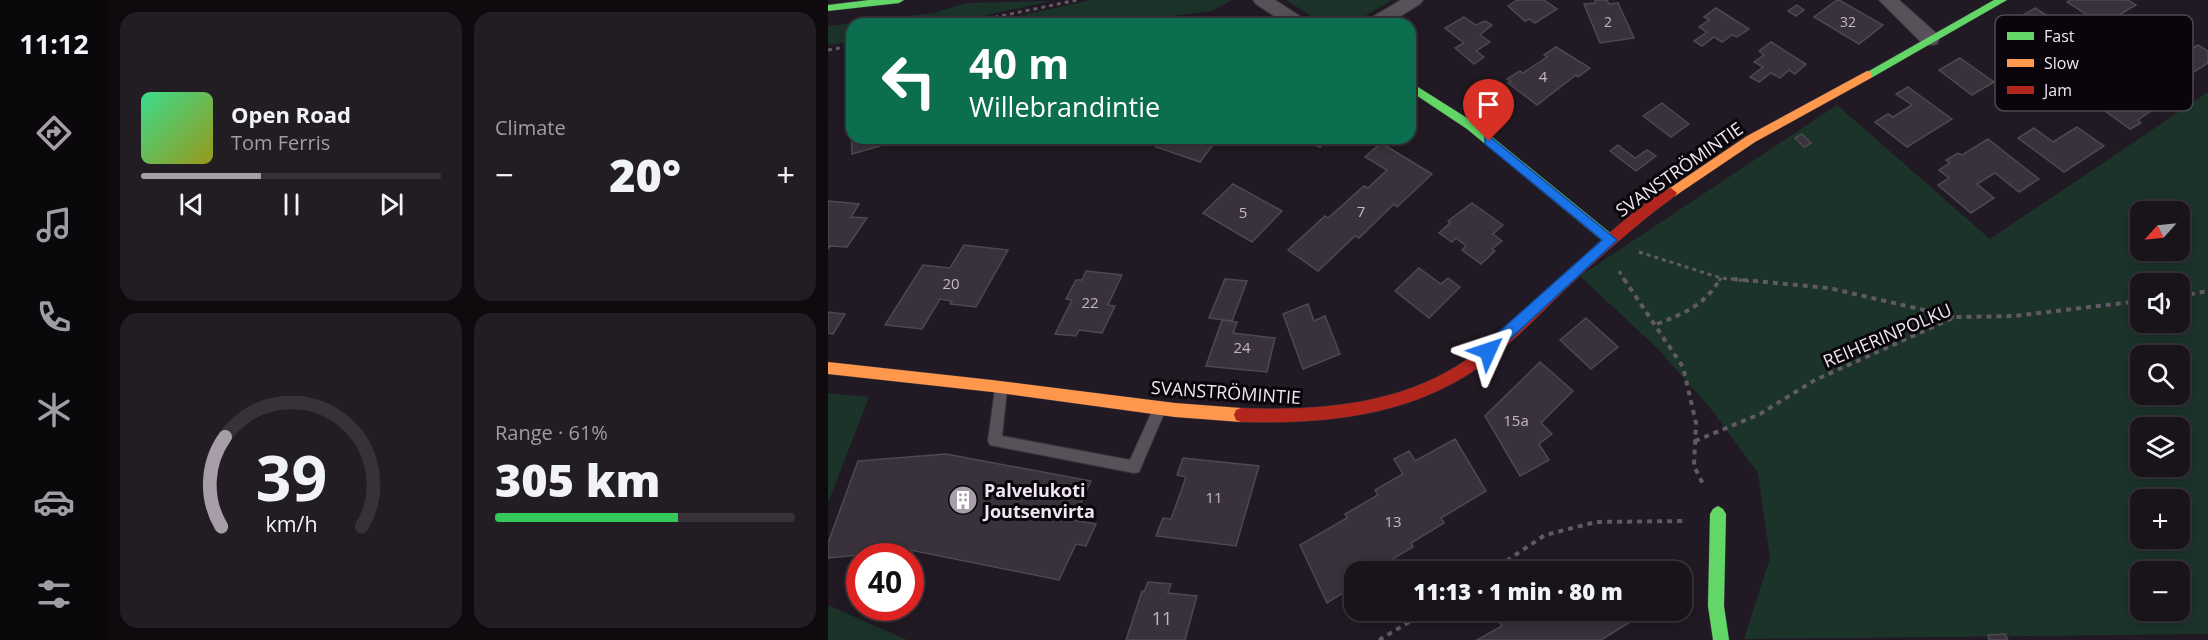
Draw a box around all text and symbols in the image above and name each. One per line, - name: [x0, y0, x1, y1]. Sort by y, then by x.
- house number: 2: [1604, 12, 1612, 31]
- house number: 32: [1840, 12, 1856, 31]
- legend: [1995, 15, 2193, 111]
- text: 11:12: [19, 25, 89, 62]
- text: Fast: [2044, 25, 2075, 47]
- text: 40 m: [969, 34, 1069, 91]
- icon: left: [870, 42, 948, 120]
- text: Slow: [2044, 52, 2079, 74]
- house number: 4: [1539, 66, 1548, 86]
- pin: [1463, 79, 1514, 141]
- text: Jam: [2042, 79, 2072, 101]
- text: Willebrandintie: [969, 88, 1160, 125]
- icon: arrive: [1472, 88, 1505, 121]
- text: Open Road: [231, 99, 351, 129]
- icon: directions: [33, 112, 75, 154]
- text: Climate: [495, 114, 566, 141]
- street label: SVANSTRÖMINTIE: [1611, 116, 1747, 222]
- text: Tom Ferris: [231, 129, 330, 156]
- text: 20°: [609, 144, 681, 205]
- text: −: [495, 152, 514, 197]
- text: +: [776, 152, 795, 197]
- icon: previous: [175, 188, 208, 221]
- icon: pause: [275, 188, 308, 221]
- icon: next: [375, 188, 408, 221]
- house number: 7: [1357, 201, 1365, 221]
- north arrow: [2130, 201, 2190, 261]
- map controls: [2130, 201, 2190, 621]
- house number: 5: [1239, 202, 1247, 222]
- icon: music: [33, 204, 75, 246]
- house number: 20: [942, 273, 960, 293]
- button: sound: [2130, 273, 2190, 333]
- house number: 22: [1081, 292, 1099, 312]
- icon: phone: [33, 296, 75, 338]
- street label: REIHERINPOLKU: [1819, 297, 1955, 373]
- position arrow: [1456, 319, 1520, 383]
- house number: 24: [1233, 337, 1251, 357]
- button: search: [2130, 345, 2190, 405]
- street label: SVANSTRÖMINTIE: [1150, 375, 1302, 409]
- icon: climate: [33, 389, 75, 431]
- house number: 15a: [1503, 410, 1529, 430]
- button: layers: [2130, 417, 2190, 477]
- text: Range · 61%: [495, 419, 608, 446]
- text: 39: [255, 434, 327, 519]
- text: 305 km: [495, 449, 660, 510]
- place label: Palvelukoti Joutsenvirta: [982, 478, 1095, 523]
- icon: car: [33, 481, 75, 523]
- building icon: Palvelukoti Joutsenvirta: [947, 484, 979, 516]
- house number: 11: [1205, 487, 1223, 507]
- button: +: [2130, 489, 2190, 549]
- text: km/h: [265, 510, 317, 539]
- house number: 13: [1384, 511, 1402, 531]
- speed limit sign: 40: [846, 543, 924, 621]
- button: −: [2130, 561, 2190, 621]
- icon: filters: [33, 573, 75, 615]
- text: 11:13 · 1 min · 80 m: [1413, 576, 1623, 606]
- house number: 11: [1152, 606, 1172, 630]

